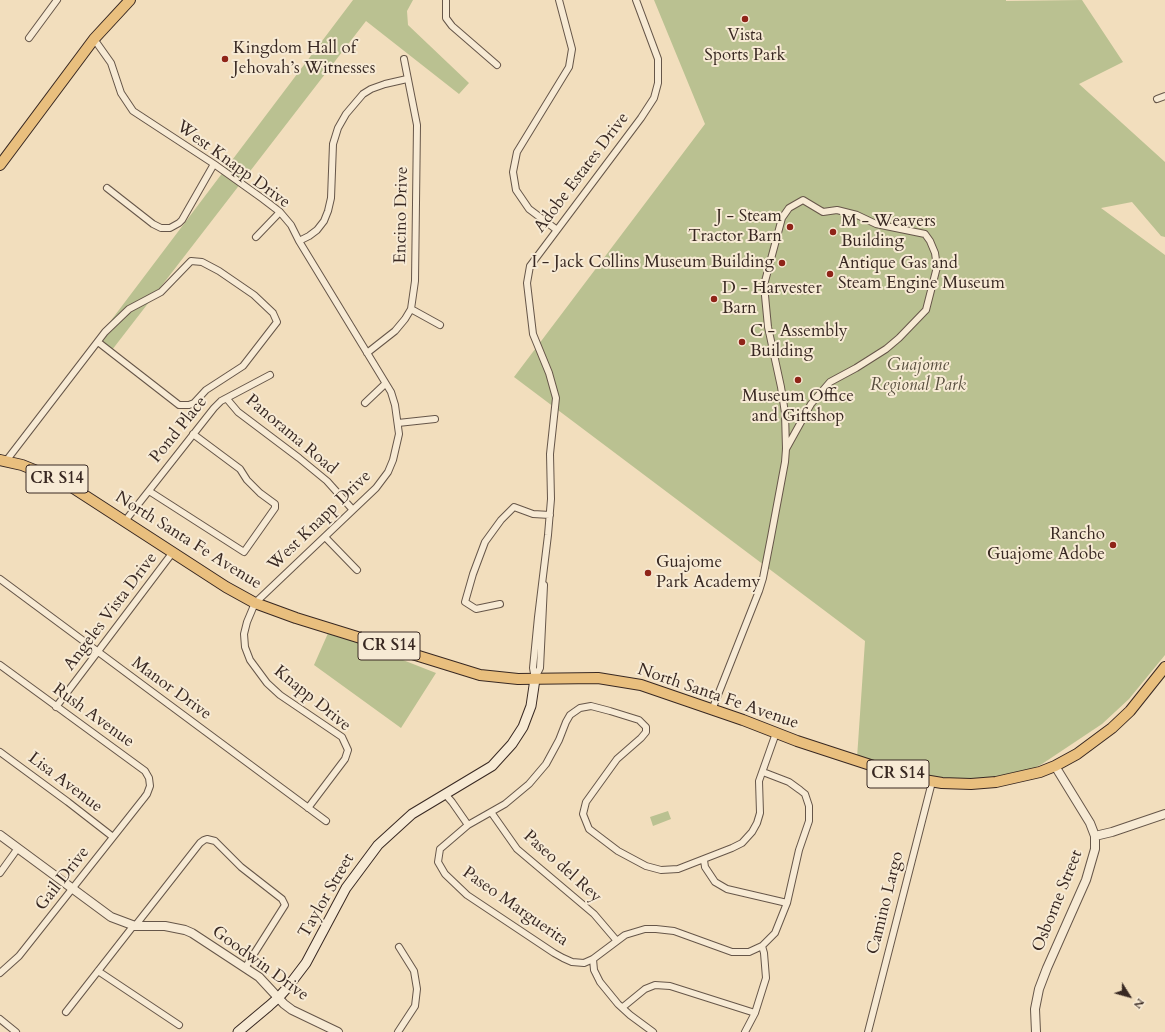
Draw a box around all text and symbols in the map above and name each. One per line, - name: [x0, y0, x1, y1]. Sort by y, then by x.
- marker: Vista Sports Park: [740, 14, 750, 24]
- place label: Vista Sports Park: [704, 26, 786, 66]
- place label: Kingdom Hall of Jehovah’s Witnesses: [233, 39, 375, 79]
- marker: Kingdom Hall of Jehovah’s Witnesses: [220, 54, 230, 64]
- street label: Adobe Estates Drive: [530, 109, 634, 237]
- street label: West Knapp Drive: [172, 117, 294, 213]
- street label: Encino Drive: [391, 166, 413, 264]
- place label: J - Steam Tractor Barn: [688, 207, 782, 247]
- place label: M - Weavers Building: [841, 212, 936, 252]
- marker: J - Steam Tractor Barn: [785, 222, 795, 232]
- marker: M - Weavers Building: [828, 227, 838, 237]
- place label: I - Jack Collins Museum Building: [531, 253, 774, 273]
- place label: Antique Gas and Steam Engine Museum: [838, 254, 1005, 294]
- marker: I - Jack Collins Museum Building: [777, 258, 787, 268]
- marker: Antique Gas and Steam Engine Museum: [825, 269, 835, 279]
- place label: D - Harvester Barn: [722, 279, 822, 319]
- marker: D - Harvester Barn: [709, 294, 719, 304]
- place label: C - Assembly Building: [750, 322, 848, 362]
- marker: C - Assembly Building: [737, 337, 747, 347]
- park label: Guajome Regional Park: [870, 356, 966, 396]
- marker: Museum Office and Giftshop: [793, 375, 803, 385]
- place label: Museum Office and Giftshop: [742, 387, 854, 427]
- street label: Panorama Road: [241, 391, 341, 479]
- street label: Pond Place: [146, 393, 212, 467]
- road number: CR S14: [26, 465, 88, 493]
- street label: West Knapp Drive: [264, 467, 376, 575]
- street label: North Santa Fe Avenue: [111, 488, 265, 594]
- place label: Rancho Guajome Adobe: [987, 525, 1105, 565]
- marker: Rancho Guajome Adobe: [1108, 540, 1118, 550]
- street label: Angeles Vista Drive: [60, 549, 162, 675]
- place label: Guajome Park Academy: [656, 553, 761, 593]
- marker: Guajome Park Academy: [643, 568, 653, 578]
- road number: CR S14: [358, 632, 420, 660]
- street label: Manor Drive: [127, 653, 215, 725]
- street label: North Santa Fe Avenue: [635, 660, 801, 734]
- street label: Knapp Drive: [269, 662, 355, 736]
- street label: Rush Avenue: [48, 680, 138, 752]
- street label: Lisa Avenue: [24, 748, 106, 818]
- road number: CR S14: [867, 760, 929, 788]
- street label: Paseo del Rey: [519, 826, 605, 908]
- street label: Gail Drive: [32, 843, 94, 915]
- street label: Osborne Street: [1028, 847, 1088, 955]
- street label: Camino Largo: [863, 849, 909, 957]
- street label: Taylor Street: [295, 850, 359, 942]
- street label: Paseo Marguerita: [458, 863, 572, 951]
- street label: Goodwin Drive: [208, 922, 312, 1006]
- north arrow: [1109, 976, 1149, 1016]
- text: N: [1130, 995, 1148, 1012]

